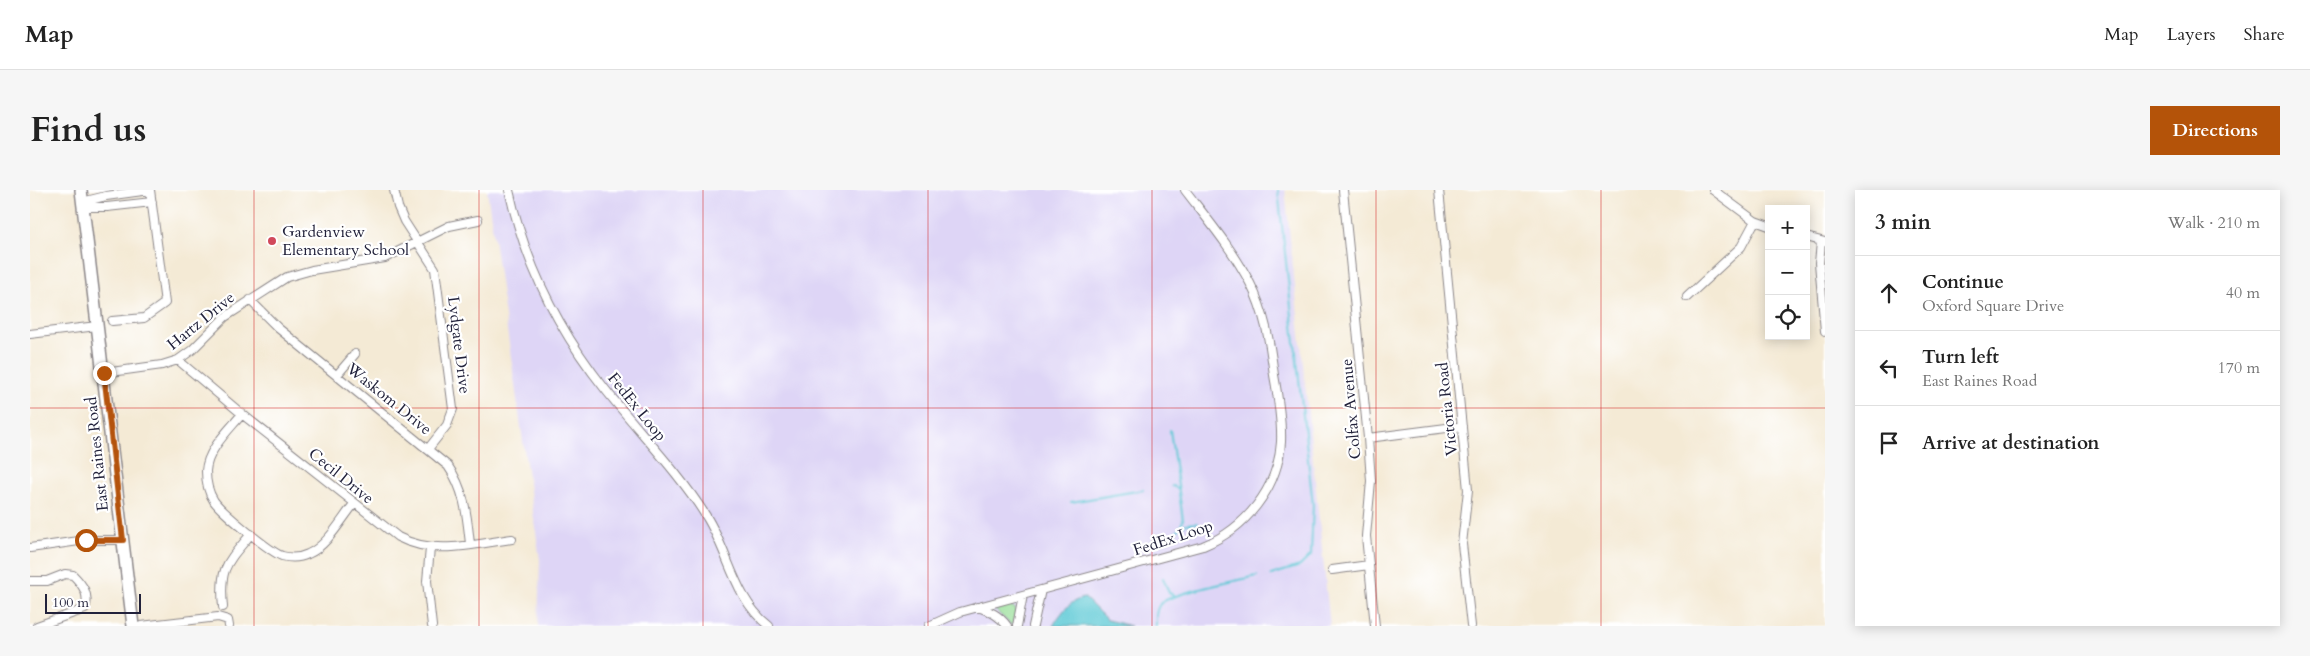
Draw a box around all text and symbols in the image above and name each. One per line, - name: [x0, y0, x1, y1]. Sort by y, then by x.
- text: Map: [25, 18, 74, 51]
- text: Map: [2104, 22, 2139, 47]
- text: Layers: [2167, 22, 2216, 47]
- text: Share: [2244, 22, 2285, 47]
- text: Find us: [30, 106, 146, 154]
- button: Directions: [2150, 106, 2280, 155]
- map controls: [1765, 205, 1810, 340]
- button: +: [1765, 205, 1810, 250]
- text: 3 min: [1875, 208, 1931, 237]
- text: Walk · 210 m: [2168, 212, 2260, 234]
- place label: Gardenview Elementary School: [282, 221, 409, 261]
- marker: Gardenview Elementary School: [266, 235, 278, 247]
- button: −: [1765, 250, 1810, 295]
- text: Continue: [1922, 269, 2004, 295]
- icon: ahead: [1875, 279, 1903, 307]
- text: 40 m: [2226, 282, 2260, 304]
- street label: Hartz Drive: [162, 287, 240, 355]
- street label: Lydgate Drive: [442, 295, 476, 395]
- button: locate: [1765, 295, 1810, 340]
- text: Oxford Square Drive: [1922, 295, 2064, 317]
- text: Turn left: [1922, 344, 1999, 370]
- icon: left: [1875, 354, 1903, 382]
- street label: Waskom Drive: [341, 357, 436, 440]
- text: 170 m: [2218, 357, 2260, 379]
- street label: Colfax Avenue: [1336, 358, 1366, 460]
- street label: Victoria Road: [1431, 361, 1463, 457]
- route end: [93, 362, 116, 385]
- street label: FedEx Loop: [602, 368, 672, 446]
- text: East Raines Road: [1922, 370, 2037, 392]
- street label: East Raines Road: [80, 395, 114, 512]
- icon: arrive: [1875, 429, 1903, 457]
- text: Arrive at destination: [1922, 430, 2099, 456]
- street label: Cecil Drive: [304, 443, 378, 509]
- street label: FedEx Loop: [1130, 515, 1216, 561]
- route start: [75, 529, 98, 552]
- scale bar: [45, 591, 141, 614]
- text: 100 m: [52, 593, 89, 612]

